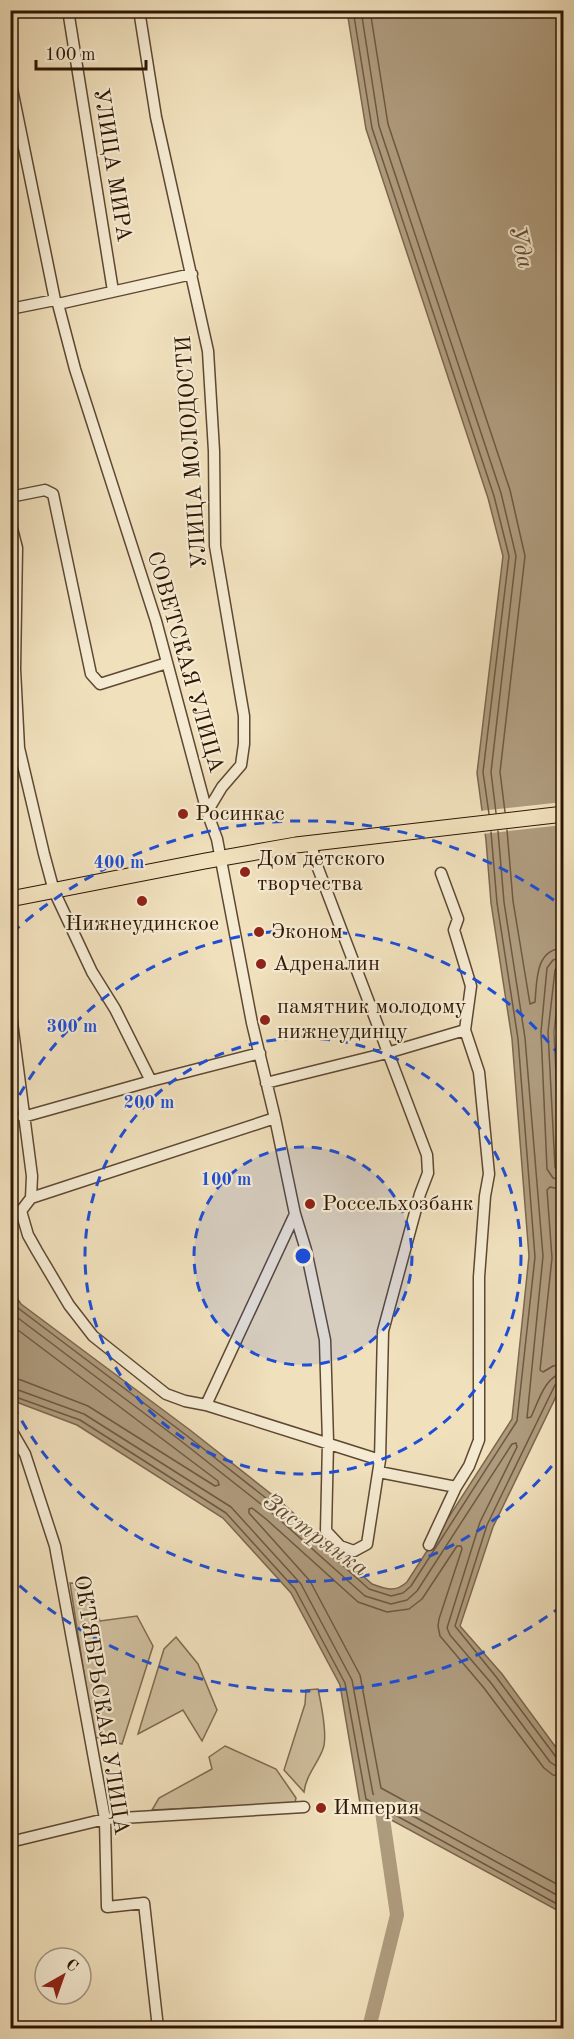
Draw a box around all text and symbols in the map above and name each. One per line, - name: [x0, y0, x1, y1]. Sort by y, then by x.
- scale bar: [36, 33, 146, 71]
- text: 100 m: [45, 46, 96, 64]
- street label: УЛИЦА МИРА: [89, 87, 135, 244]
- water label: Уда: [503, 223, 537, 271]
- street label: УЛИЦА МОЛОДОСТИ: [173, 335, 211, 569]
- street label: СОВЕТСКАЯ УЛИЦА: [143, 549, 227, 775]
- place label: Росинкас: [195, 803, 285, 825]
- marker: Росинкас: [176, 807, 190, 821]
- place label: Дом детского творчества: [257, 848, 385, 895]
- text: 400 m: [94, 854, 144, 872]
- marker: Дом детского творчества: [238, 865, 252, 879]
- marker: Нижнеудинское: [135, 894, 149, 908]
- place label: Нижнеудинское: [65, 913, 219, 935]
- place label: Эконом: [271, 921, 343, 943]
- marker: Эконом: [252, 925, 266, 939]
- place label: Адреналин: [273, 953, 380, 975]
- marker: Адреналин: [254, 957, 268, 971]
- place label: памятник молодому нижнеудинцу: [277, 996, 467, 1043]
- marker: памятник молодому нижнеудинцу: [258, 1013, 272, 1027]
- text: 300 m: [47, 1018, 97, 1036]
- text: 200 m: [124, 1094, 174, 1112]
- text: 100 m: [201, 1171, 251, 1189]
- place label: Россельхозбанк: [322, 1193, 474, 1215]
- marker: Россельхозбанк: [303, 1197, 317, 1211]
- centre of rings: [293, 1246, 313, 1266]
- water label: Застрянка: [258, 1489, 373, 1582]
- street label: ОКТЯБРЬСКАЯ УЛИЦА: [70, 1573, 132, 1837]
- place label: Империя: [333, 1797, 419, 1819]
- marker: Империя: [314, 1801, 328, 1815]
- north arrow: [33, 1946, 93, 2006]
- text: С: [62, 1957, 81, 1976]

